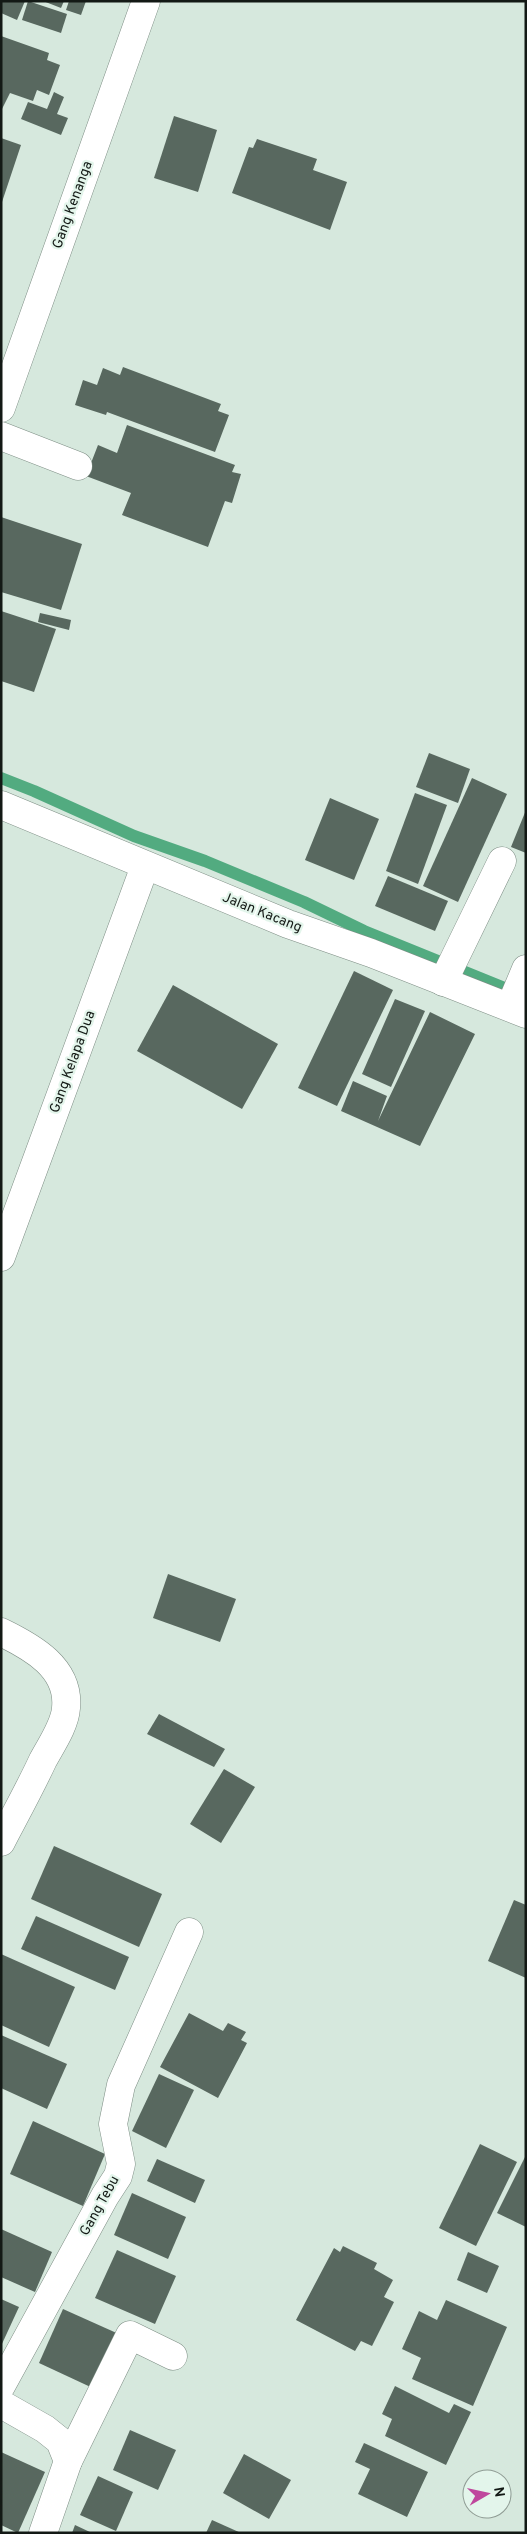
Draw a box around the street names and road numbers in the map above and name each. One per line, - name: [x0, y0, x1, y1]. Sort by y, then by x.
- street label: Gang Kenanga: [49, 159, 97, 251]
- street label: Jalan Kacang: [220, 889, 304, 937]
- street label: Gang Kelapa Dua: [47, 1008, 99, 1116]
- street label: Gang Tebu: [77, 2173, 123, 2239]

